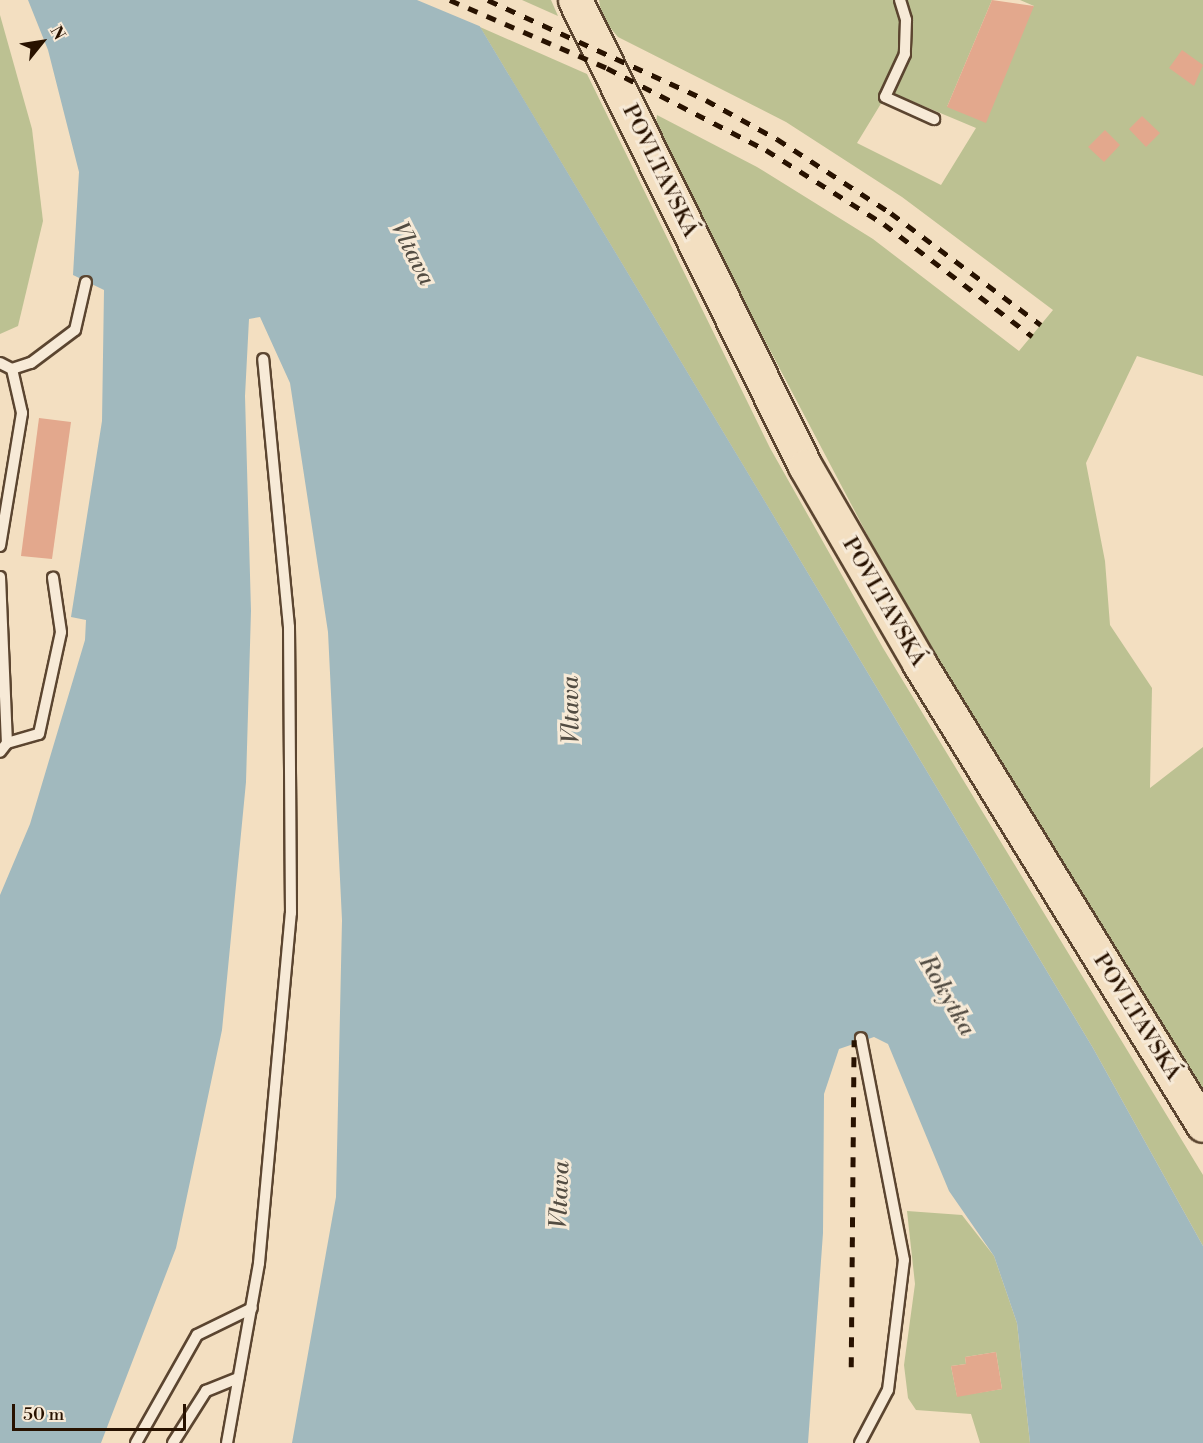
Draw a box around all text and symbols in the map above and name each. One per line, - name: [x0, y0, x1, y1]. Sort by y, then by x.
- north arrow: [12, 12, 72, 72]
- text: N: [46, 23, 69, 43]
- street label: POVLTAVSKÁ: [616, 100, 704, 242]
- water label: Vltava: [384, 217, 440, 291]
- street label: POVLTAVSKÁ: [836, 533, 932, 671]
- water label: Vltava: [557, 676, 587, 744]
- street label: POVLTAVSKÁ: [1087, 949, 1187, 1085]
- water label: Rokytka: [912, 951, 980, 1041]
- water label: Vltava: [545, 1161, 577, 1229]
- scale bar: [15, 1392, 189, 1430]
- text: 50 m: [23, 1403, 64, 1426]

